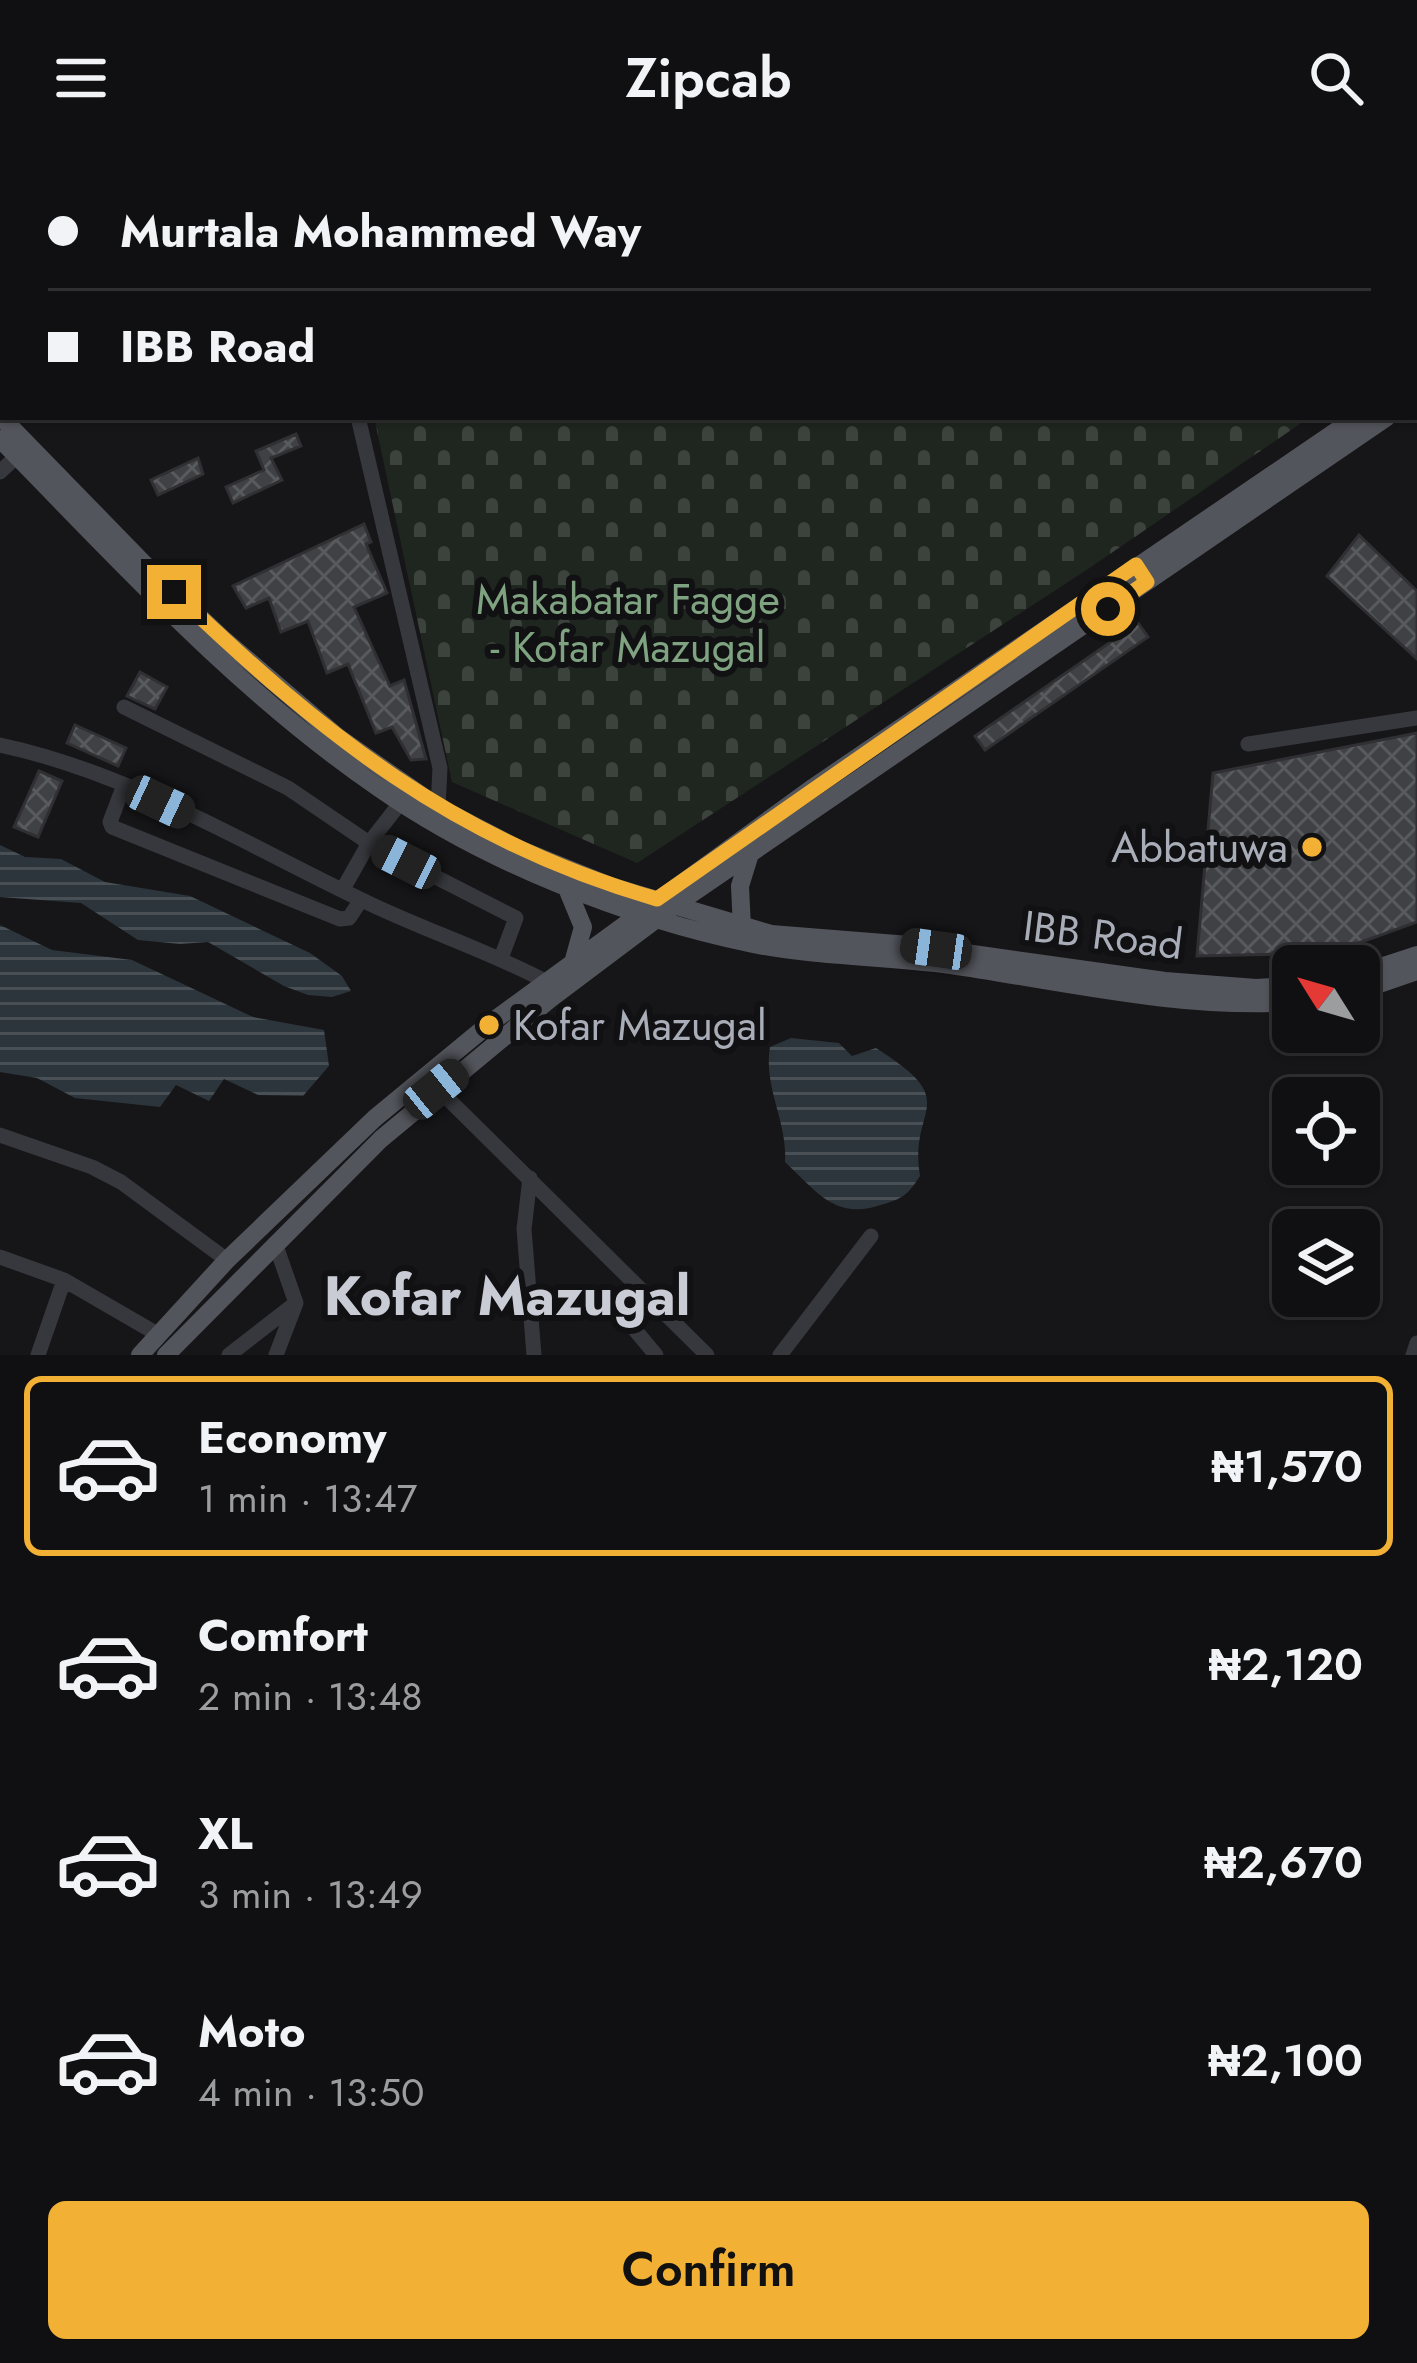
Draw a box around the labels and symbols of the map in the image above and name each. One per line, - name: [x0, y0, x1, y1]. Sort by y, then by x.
- route end: [147, 565, 201, 619]
- park label: Makabatar Fagge - Kofar Mazugal: [476, 569, 780, 678]
- route start: [1081, 582, 1135, 636]
- car: [120, 770, 200, 834]
- place label: Abbatuwa: [1111, 817, 1288, 878]
- car: [366, 830, 446, 894]
- marker: Abbatuwa: [1299, 834, 1325, 860]
- street label: IBB Road: [1020, 895, 1186, 975]
- car: [898, 926, 974, 972]
- north arrow: [1272, 945, 1380, 1053]
- place label: Kofar Mazugal: [513, 995, 767, 1056]
- marker: Kofar Mazugal: [476, 1012, 502, 1038]
- car: [397, 1052, 475, 1126]
- district label: Kofar Mazugal: [324, 1257, 690, 1335]

